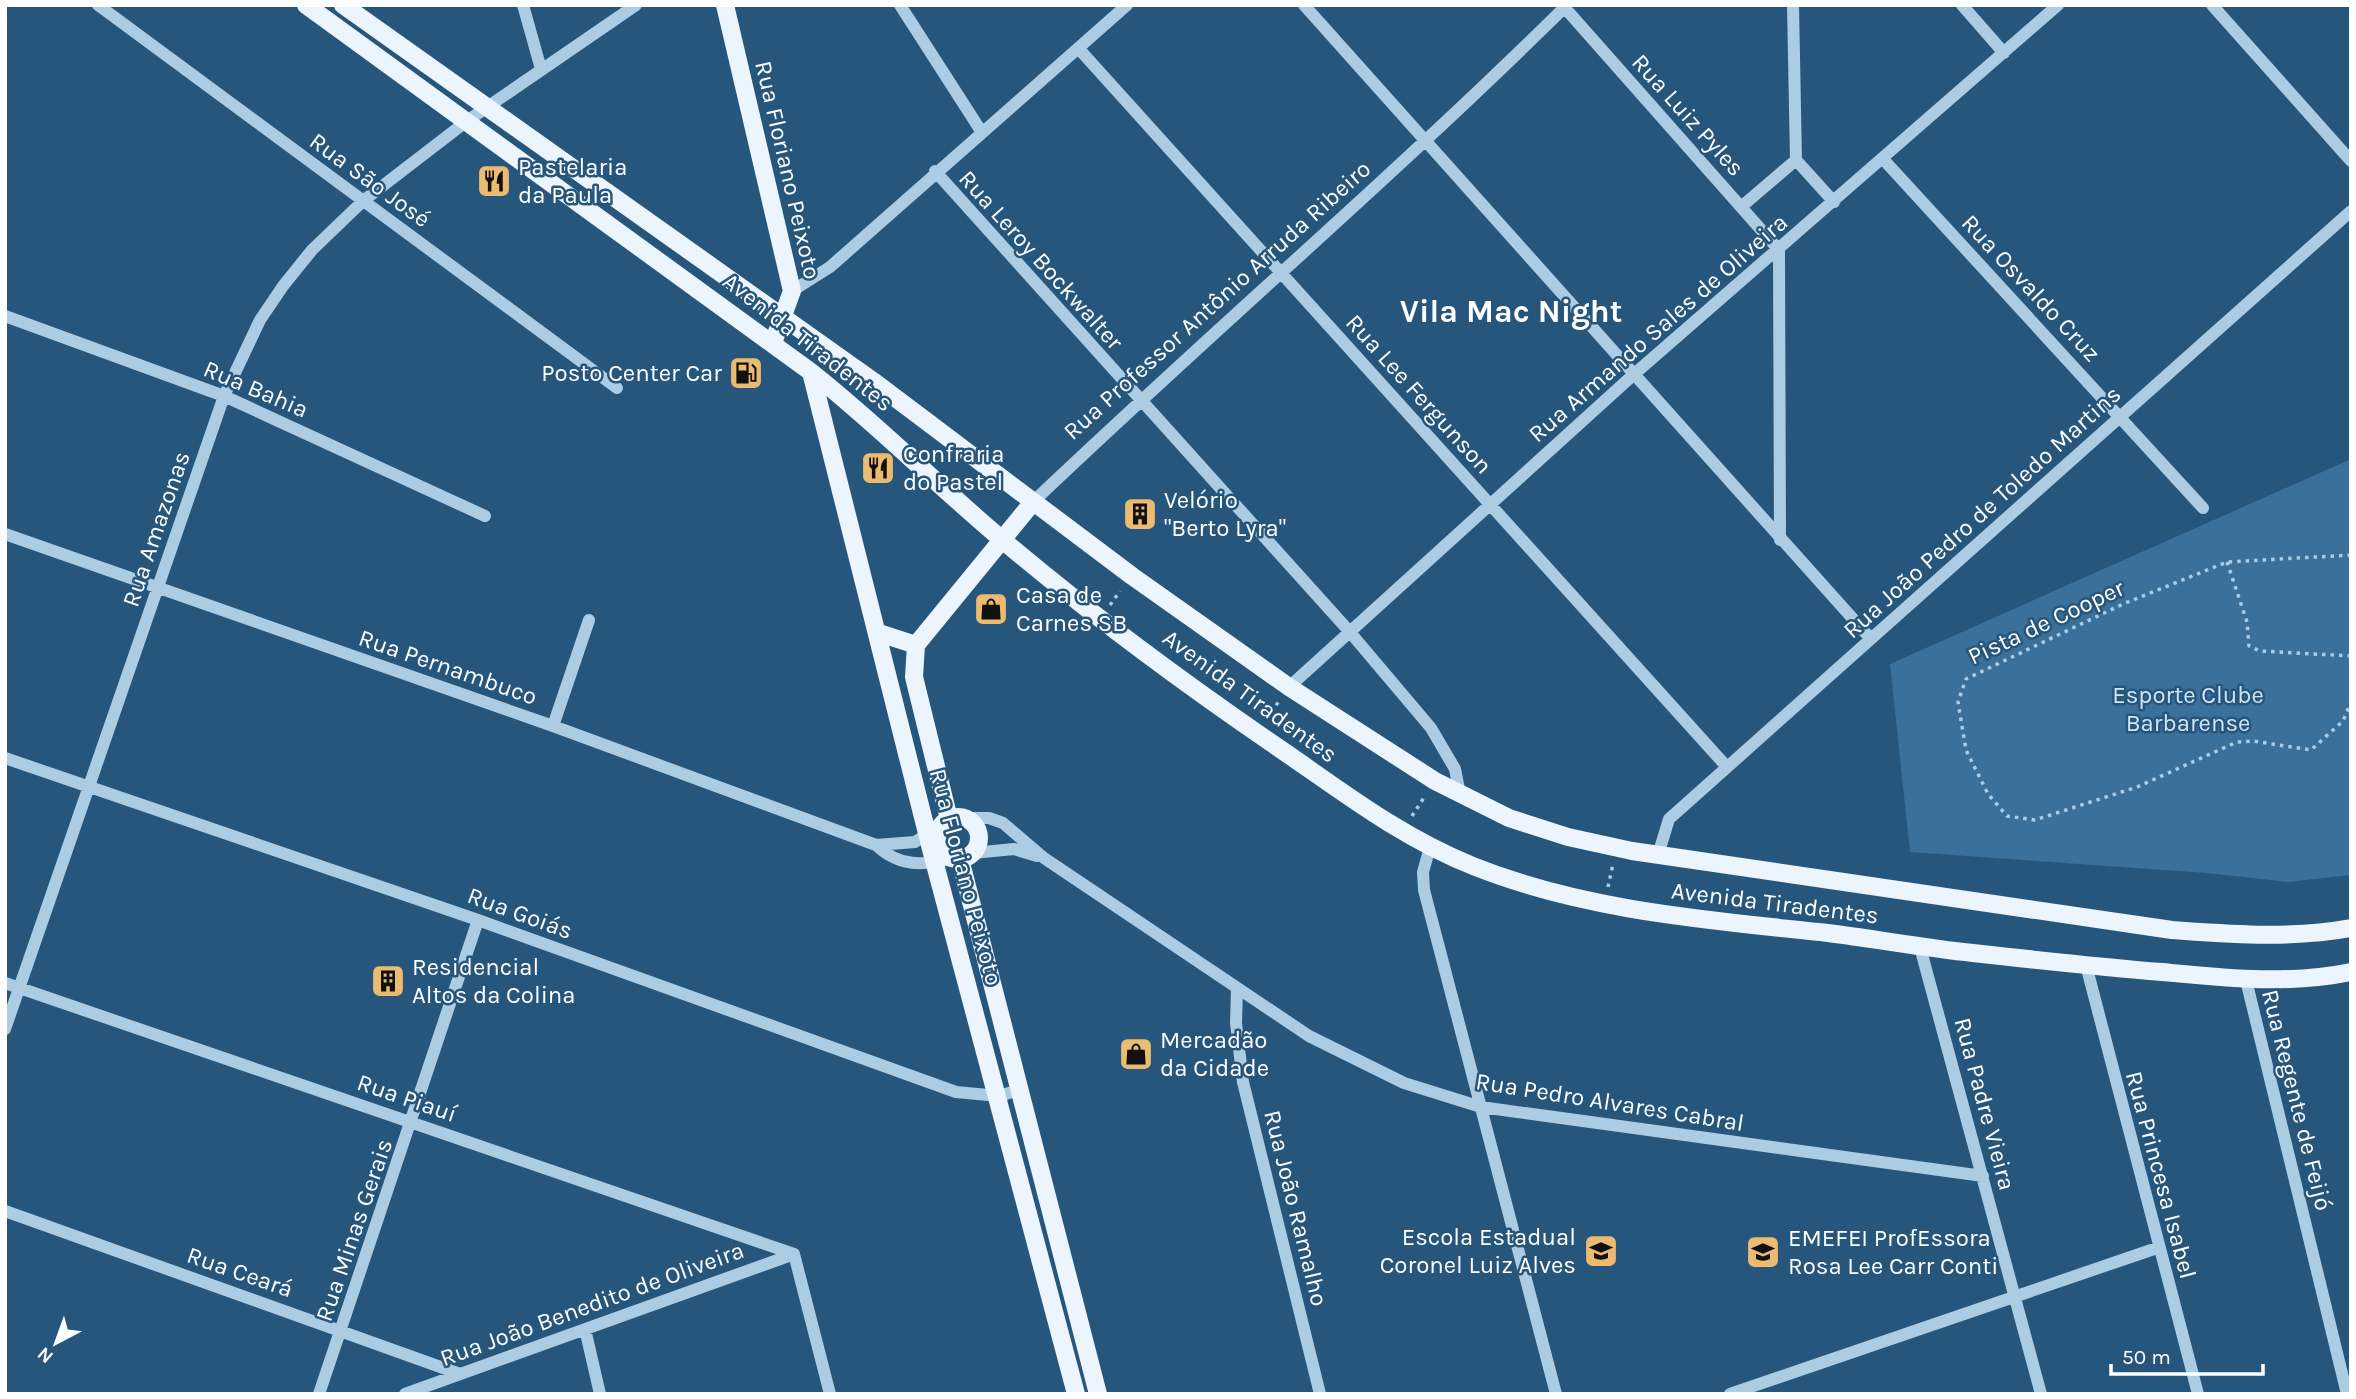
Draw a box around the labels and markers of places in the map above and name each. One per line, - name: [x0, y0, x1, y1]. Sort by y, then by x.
- place label: Pastelaria da Paula: [518, 153, 627, 209]
- restaurant icon: Pastelaria da Paula: [475, 162, 513, 200]
- fuel station icon: Posto Center Car: [727, 354, 765, 392]
- place label: Posto Center Car: [541, 359, 722, 387]
- place label: Confraria do Pastel: [903, 440, 1004, 496]
- restaurant icon: Confraria do Pastel: [859, 449, 897, 487]
- place label: Velório "Berto Lyra": [1164, 486, 1286, 542]
- building icon: Velório "Berto Lyra": [1121, 495, 1159, 533]
- place label: Casa de Carnes SB: [1016, 581, 1127, 637]
- shop icon: Casa de Carnes SB: [972, 590, 1010, 628]
- place label: Residencial Altos da Colina: [412, 953, 576, 1009]
- building icon: Residencial Altos da Colina: [369, 962, 407, 1000]
- place label: Mercadão da Cidade: [1160, 1026, 1269, 1082]
- shop icon: Mercadão da Cidade: [1117, 1035, 1155, 1073]
- place label: Escola Estadual Coronel Luiz Alves: [1380, 1223, 1576, 1279]
- place label: EMEFEI ProfEssora Rosa Lee Carr Conti: [1788, 1224, 1998, 1280]
- school or university icon: Escola Estadual Coronel Luiz Alves: [1582, 1232, 1620, 1270]
- school or university icon: EMEFEI ProfEssora Rosa Lee Carr Conti: [1744, 1233, 1782, 1271]

